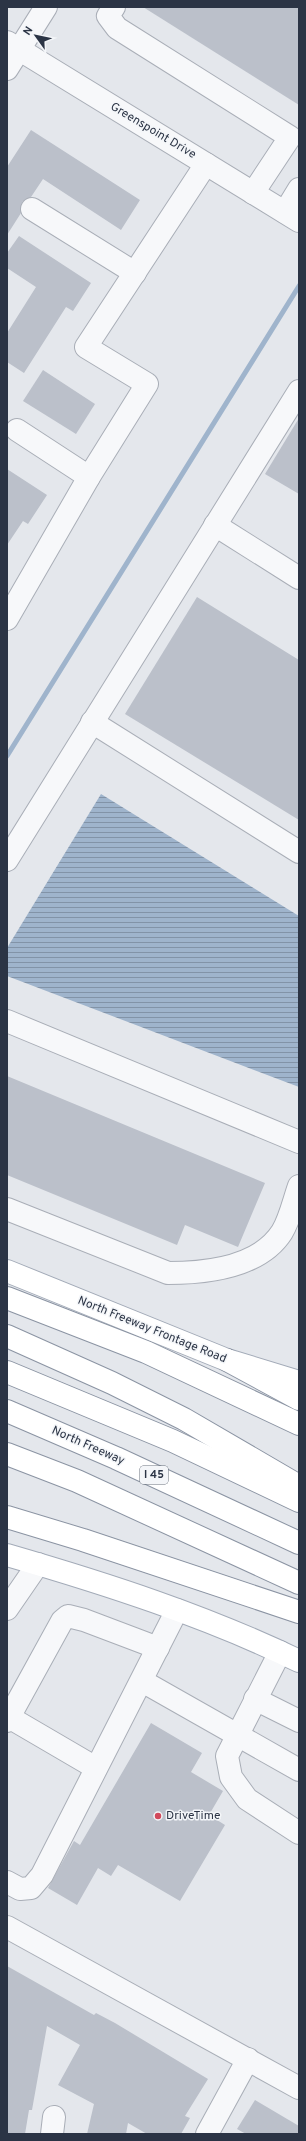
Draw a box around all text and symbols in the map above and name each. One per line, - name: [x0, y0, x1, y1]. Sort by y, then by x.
- north arrow: [16, 16, 56, 56]
- text: N: [20, 24, 36, 38]
- street label: Greenspoint Drive: [107, 99, 199, 163]
- street label: North Freeway Frontage Road: [75, 1293, 229, 1367]
- street label: North Freeway: [49, 1423, 127, 1469]
- road number: I 45: [140, 1466, 168, 1484]
- place label: DriveTime: [166, 1808, 220, 1824]
- marker: DriveTime: [153, 1811, 163, 1821]

